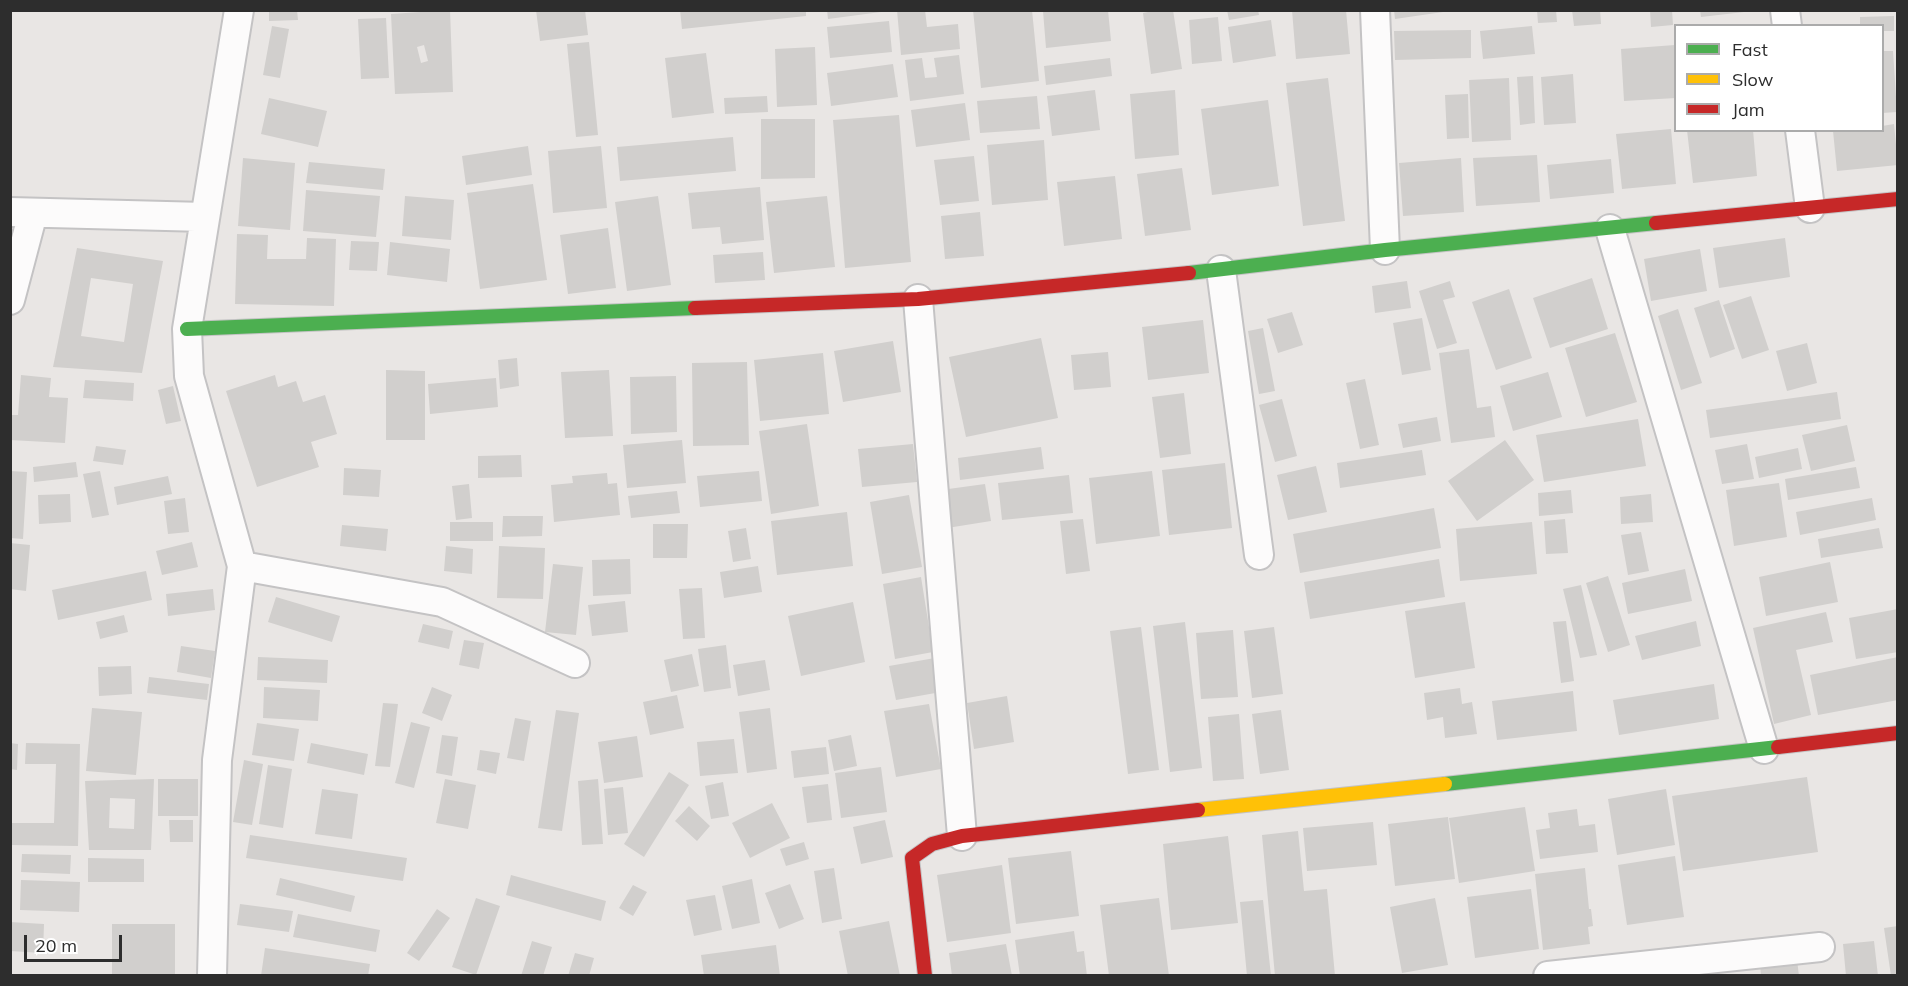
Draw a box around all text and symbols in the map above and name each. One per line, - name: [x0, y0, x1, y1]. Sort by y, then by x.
- legend: [1674, 24, 1884, 132]
- text: Fast: [1732, 38, 1768, 61]
- text: Slow: [1732, 68, 1773, 91]
- text: Jam: [1732, 98, 1765, 121]
- scale bar: [27, 923, 124, 961]
- text: 20 m: [35, 934, 77, 957]

